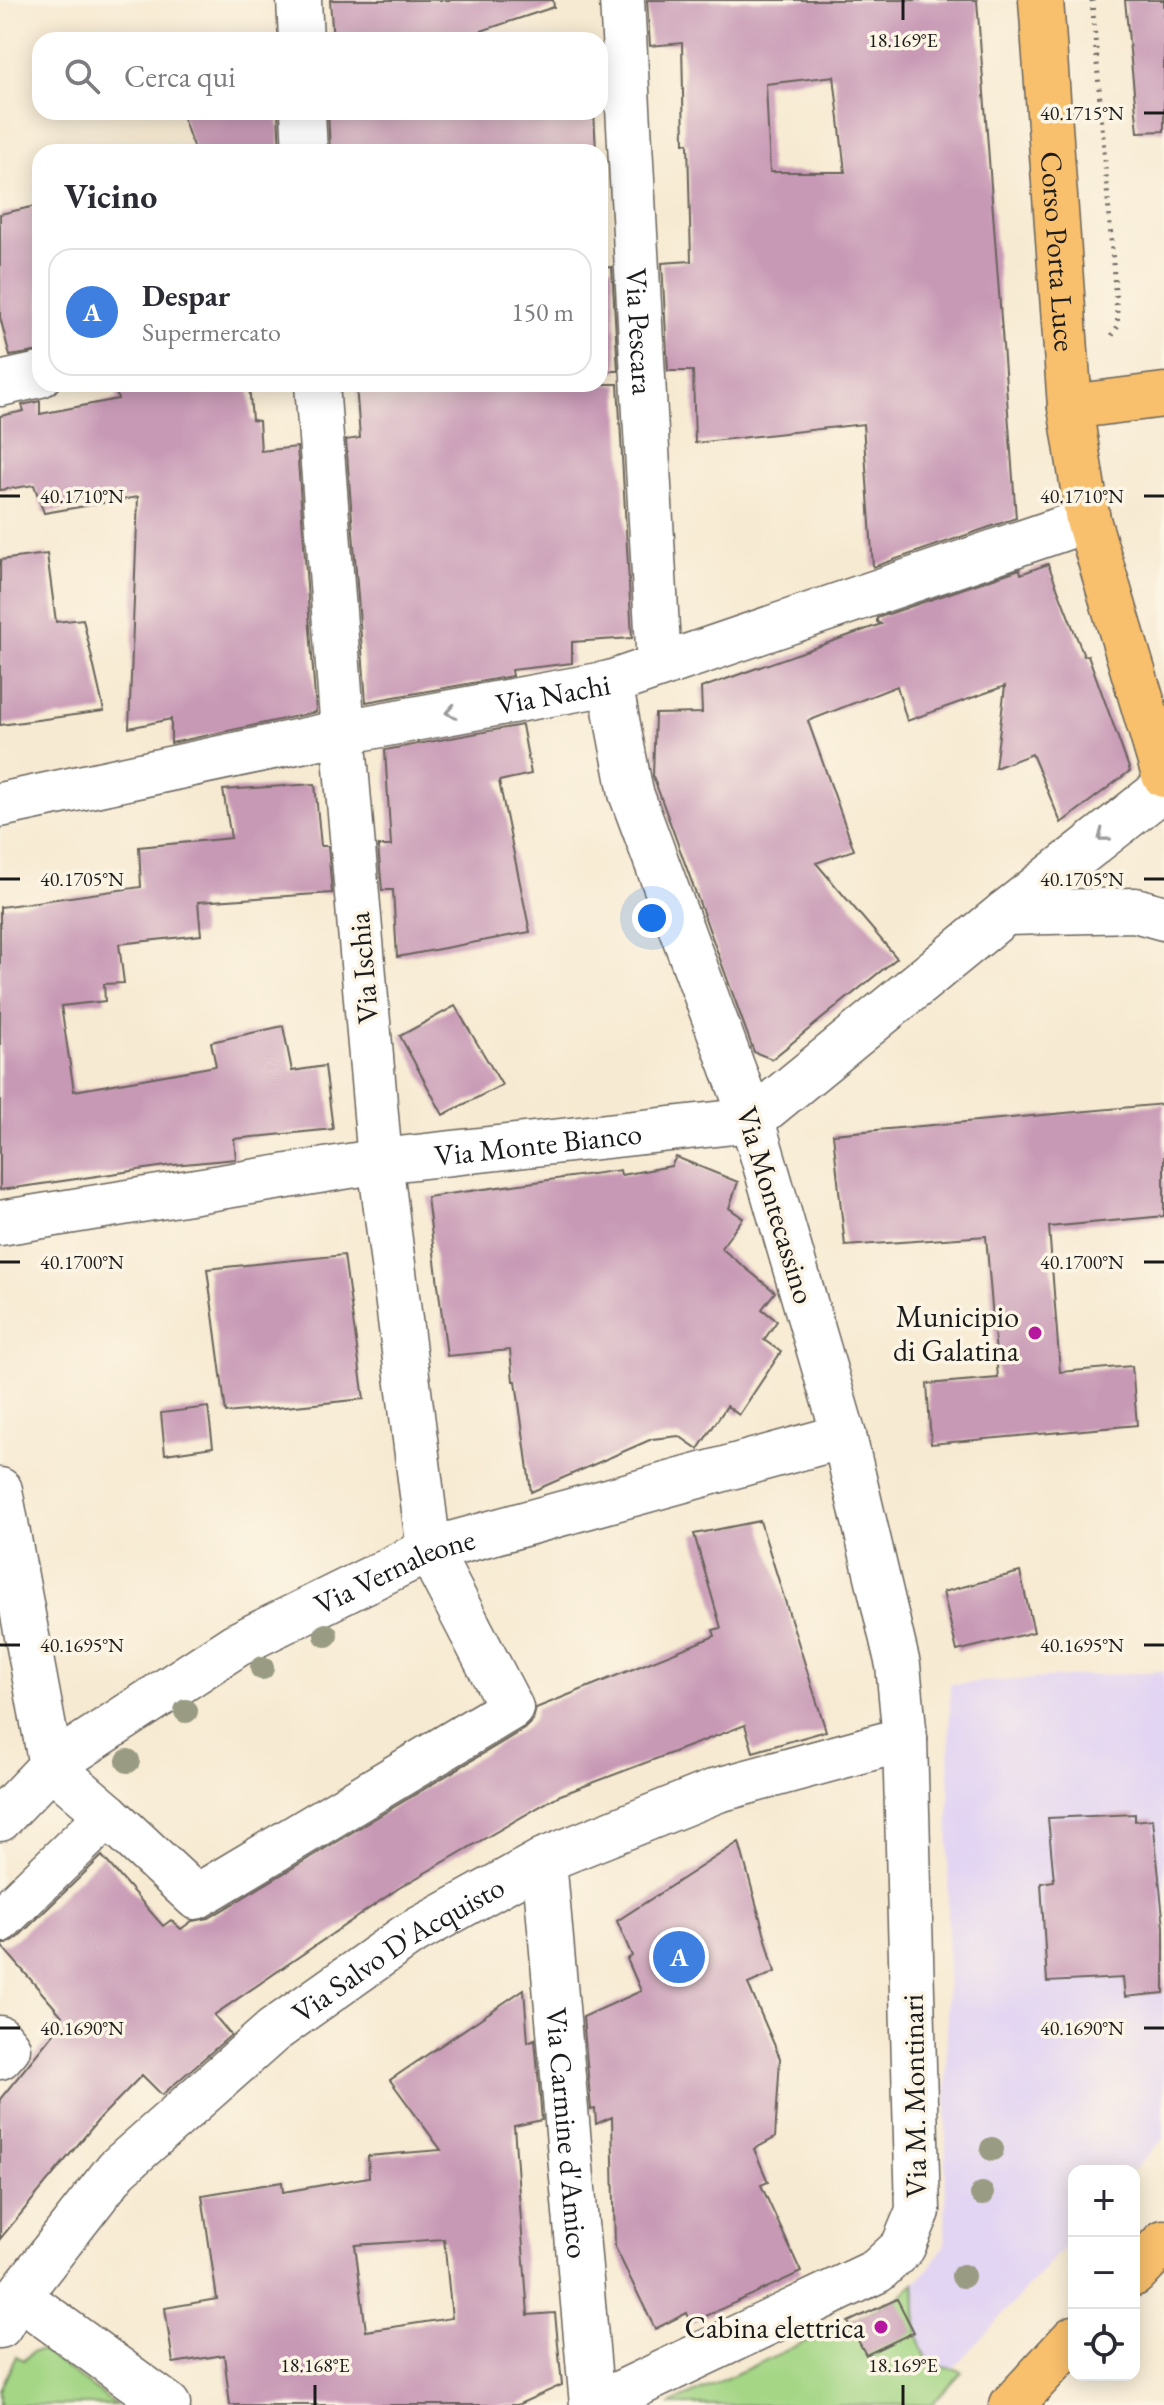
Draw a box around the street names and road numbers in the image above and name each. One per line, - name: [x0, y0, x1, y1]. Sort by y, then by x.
- street label: Corso Porta Luce: [1032, 150, 1085, 353]
- street label: Via Pescara: [617, 267, 663, 396]
- street label: Via Nachi: [492, 664, 613, 723]
- street label: Via Ischia: [339, 911, 387, 1025]
- street label: Via Montecassino: [728, 1102, 824, 1308]
- street label: Via Monte Bianco: [432, 1113, 644, 1174]
- street label: Via Vernaleone: [307, 1519, 479, 1623]
- street label: Via Salvo D'Acquisto: [284, 1867, 511, 2031]
- street label: Via M. Montinari: [893, 1994, 935, 2198]
- street label: Via Carmine d'Amico: [538, 2006, 599, 2260]

